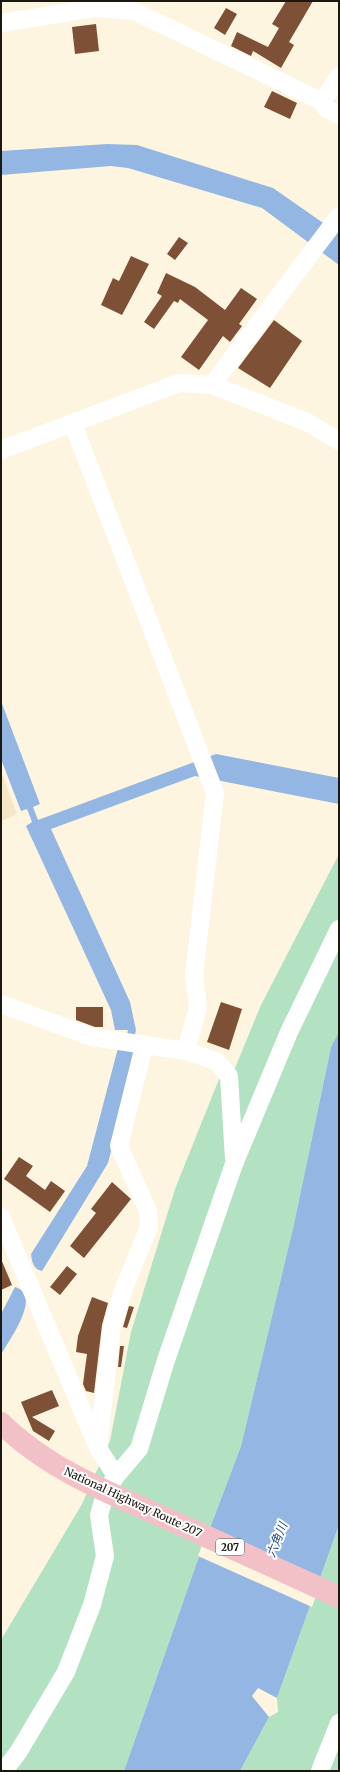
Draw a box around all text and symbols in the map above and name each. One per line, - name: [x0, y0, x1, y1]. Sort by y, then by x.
- street label: National Highway Route 207: [62, 1464, 204, 1540]
- water label: 六角川: [263, 1518, 291, 1559]
- road number: 207: [216, 1539, 244, 1555]

